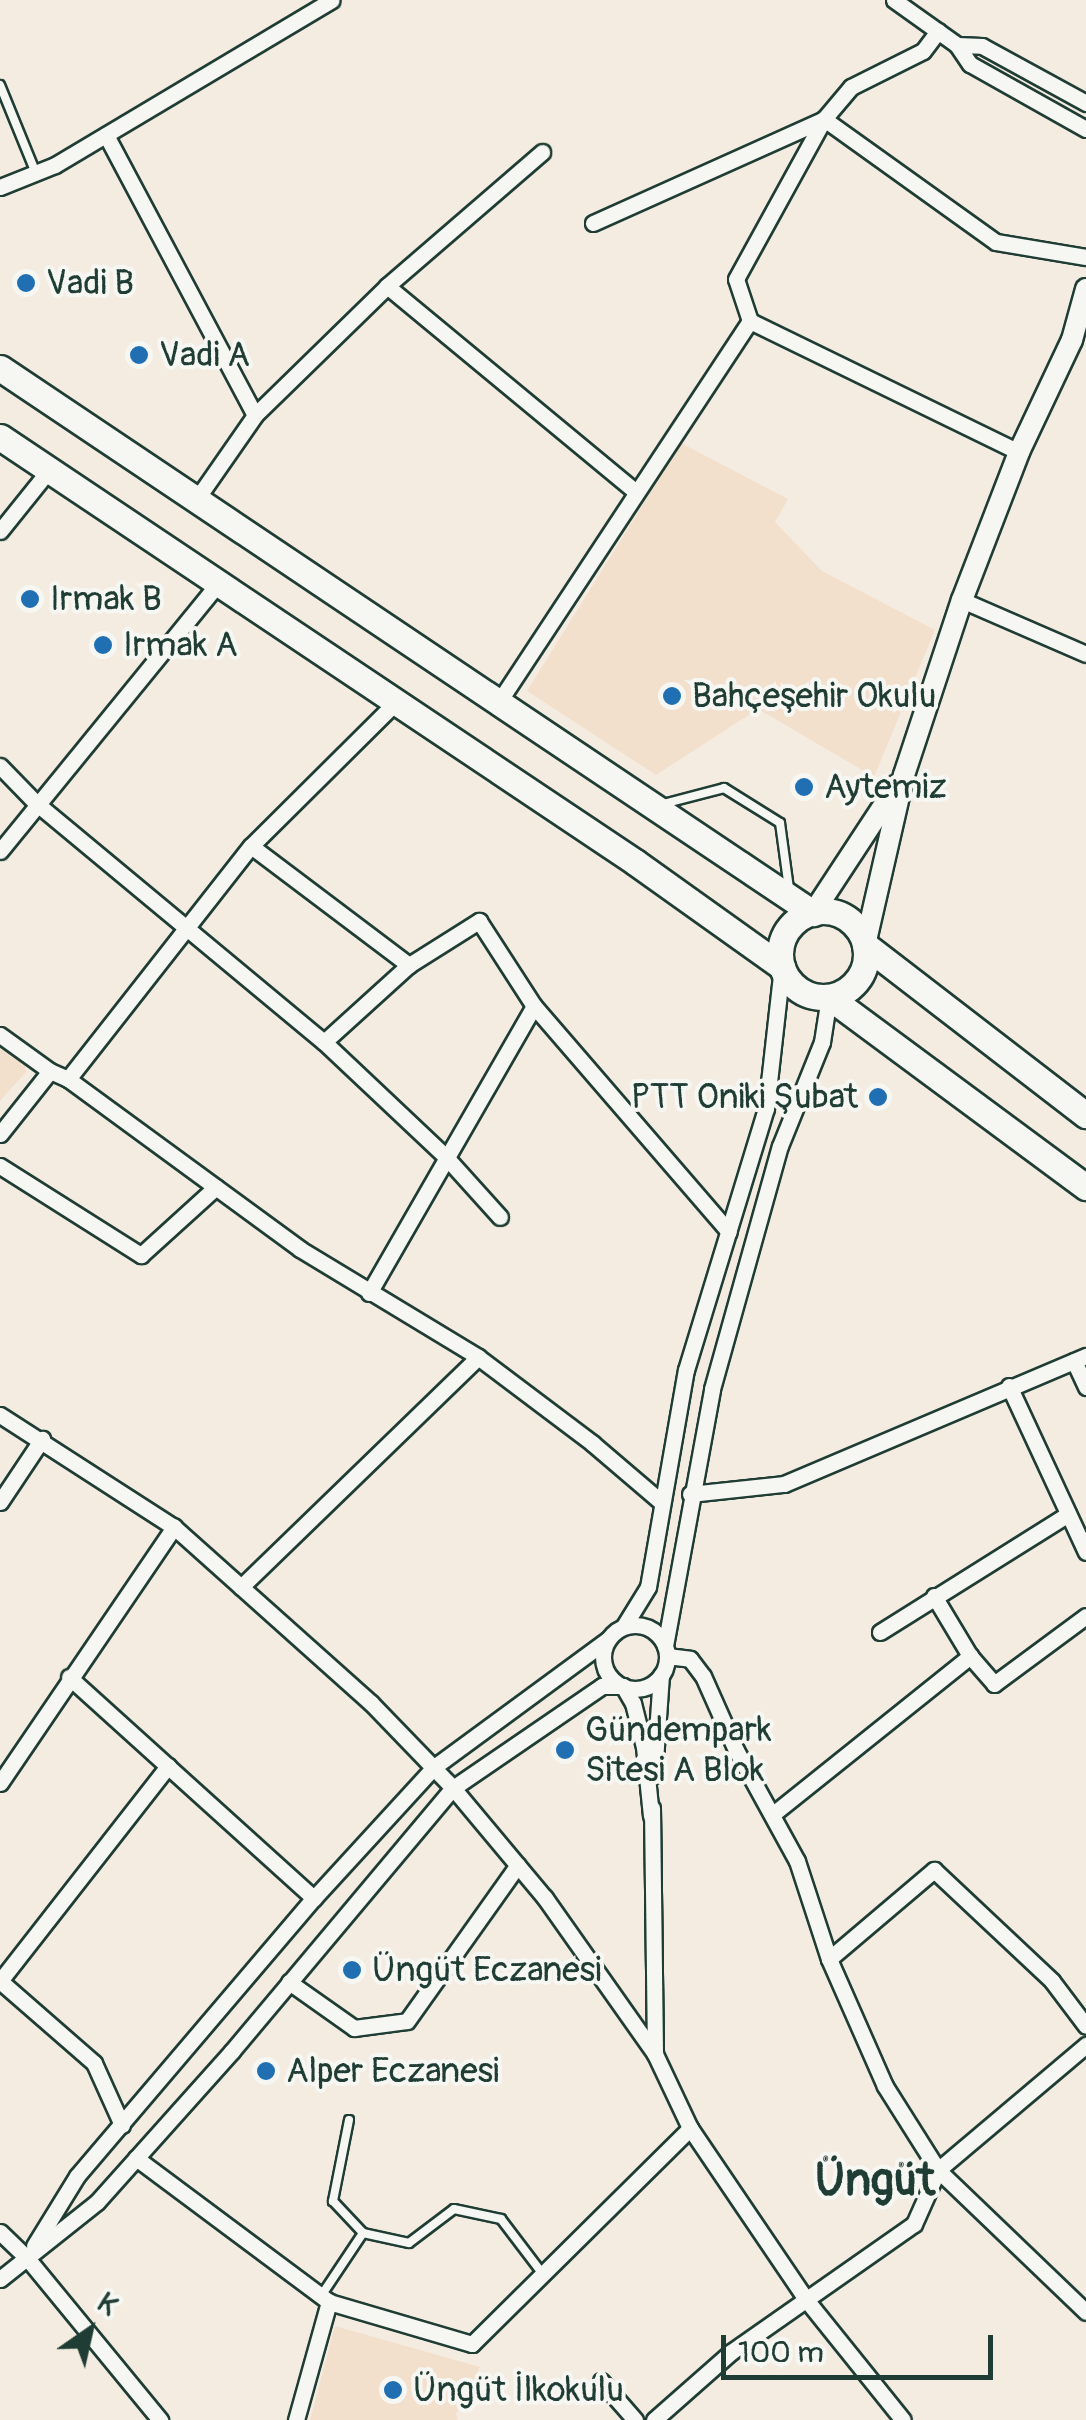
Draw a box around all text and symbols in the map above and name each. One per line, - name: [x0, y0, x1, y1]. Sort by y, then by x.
- place label: Vadi B: [46, 262, 134, 304]
- marker: Vadi B: [15, 272, 37, 294]
- place label: Vadi A: [159, 334, 250, 376]
- marker: Vadi A: [128, 344, 150, 366]
- place label: Irmak B: [50, 578, 162, 620]
- marker: Irmak B: [19, 588, 41, 610]
- place label: Irmak A: [123, 624, 238, 666]
- marker: Irmak A: [92, 634, 114, 656]
- place label: Bahçeşehir Okulu: [692, 675, 936, 717]
- marker: Bahçeşehir Okulu: [661, 685, 683, 707]
- place label: Aytemiz: [824, 766, 947, 808]
- marker: Aytemiz: [793, 776, 815, 798]
- place label: PTT Oniki Şubat: [631, 1076, 858, 1118]
- marker: PTT Oniki Şubat: [867, 1086, 889, 1108]
- place label: Gündempark Sitesi A Blok: [585, 1709, 772, 1791]
- marker: Gündempark Sitesi A Blok: [554, 1739, 576, 1761]
- place label: Üngüt Eczanesi: [372, 1949, 601, 1991]
- marker: Üngüt Eczanesi: [341, 1959, 363, 1981]
- place label: Alper Eczanesi: [286, 2050, 499, 2092]
- marker: Alper Eczanesi: [255, 2060, 277, 2082]
- district label: Üngüt: [815, 2155, 935, 2209]
- north arrow: [40, 2280, 140, 2380]
- text: K: [90, 2285, 124, 2324]
- scale bar: [726, 2315, 998, 2377]
- text: 100 m: [738, 2334, 824, 2371]
- place label: Üngüt İlkokulu: [413, 2369, 624, 2411]
- marker: Üngüt İlkokulu: [382, 2379, 404, 2401]

